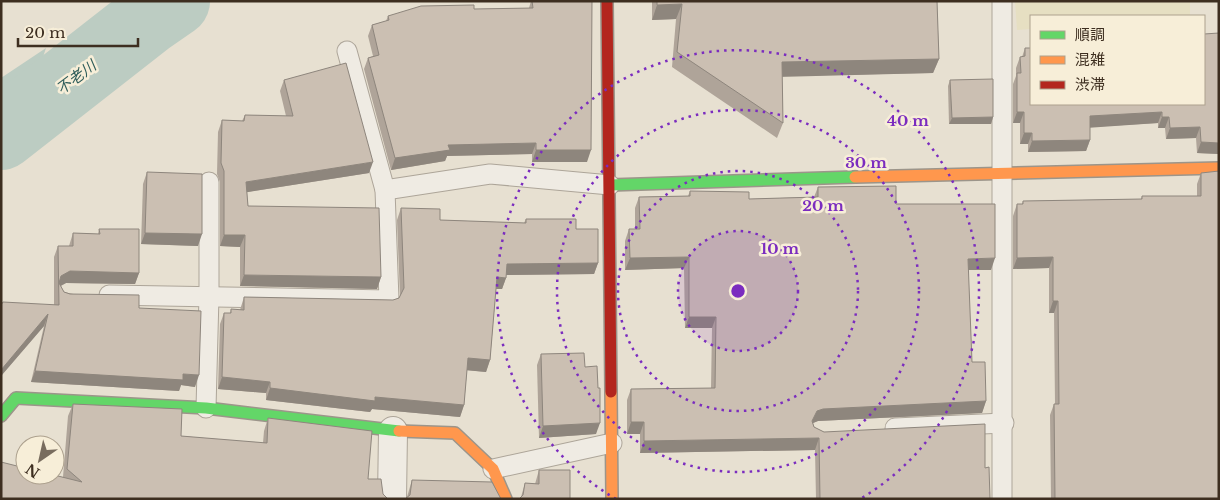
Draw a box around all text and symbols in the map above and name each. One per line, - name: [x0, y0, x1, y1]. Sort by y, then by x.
- scale bar: [18, 15, 138, 47]
- legend: [1030, 15, 1205, 105]
- text: 20 m: [25, 23, 65, 42]
- text: 順調: [1075, 25, 1105, 44]
- text: 混雑: [1075, 50, 1105, 69]
- water label: 不老川: [52, 55, 101, 98]
- text: 渋滞: [1075, 75, 1105, 94]
- text: 40 m: [887, 111, 929, 130]
- text: 30 m: [845, 153, 887, 172]
- text: 20 m: [802, 196, 844, 215]
- text: 10 m: [761, 239, 800, 258]
- centre of rings: [729, 282, 747, 300]
- north arrow: [15, 435, 65, 485]
- text: N: [22, 460, 43, 482]

